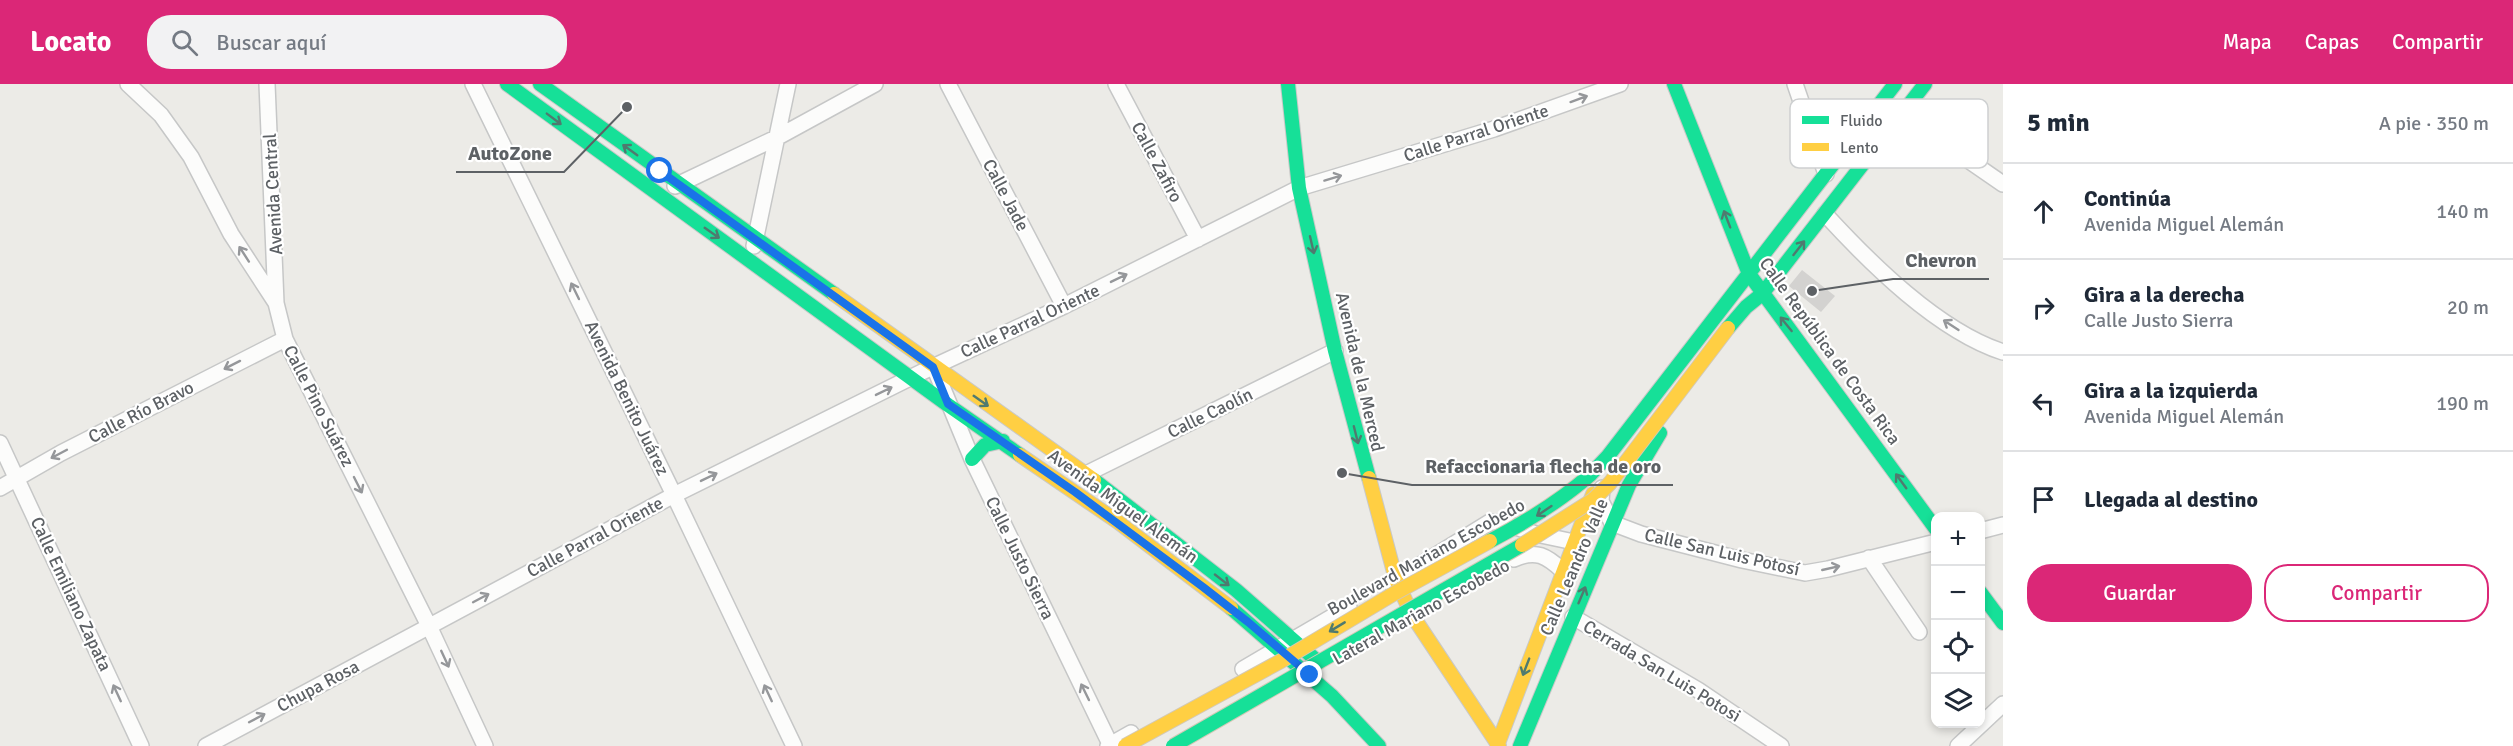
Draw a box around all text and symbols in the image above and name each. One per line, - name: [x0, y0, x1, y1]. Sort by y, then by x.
- search box: [147, 15, 567, 69]
- text: Locato: [30, 25, 111, 59]
- icon: search: [168, 26, 201, 59]
- text: Buscar aquí: [216, 29, 326, 56]
- text: Mapa: [2222, 29, 2272, 55]
- text: Capas: [2305, 29, 2359, 55]
- text: Compartir: [2392, 29, 2483, 55]
- one-way arrow: [1569, 92, 1587, 103]
- street label: Calle Parral Oriente: [1401, 99, 1551, 167]
- legend: [1790, 99, 1988, 168]
- text: 5 min: [2027, 107, 2090, 139]
- text: Fluido: [1840, 111, 1883, 131]
- text: A pie · 350 m: [2379, 111, 2489, 136]
- one-way arrow: [546, 113, 562, 125]
- street label: Calle Zafiro: [1127, 118, 1187, 206]
- street label: Avenida Central: [259, 133, 287, 255]
- callout: AutoZone: [456, 134, 564, 172]
- text: Lento: [1840, 138, 1878, 158]
- text: AutoZone: [468, 141, 552, 166]
- one-way arrow: [622, 143, 638, 156]
- street label: Calle Jade: [978, 155, 1034, 235]
- route start: [646, 157, 672, 183]
- one-way arrow: [1323, 172, 1342, 183]
- text: Continúa: [2084, 185, 2171, 212]
- icon: ahead: [2027, 195, 2060, 228]
- text: 140 m: [2436, 199, 2489, 224]
- one-way arrow: [1721, 210, 1732, 229]
- text: Avenida Miguel Alemán: [2084, 212, 2284, 237]
- one-way arrow: [703, 227, 719, 239]
- one-way arrow: [1307, 235, 1318, 255]
- one-way arrow: [1792, 241, 1805, 257]
- callout: Chevron: [1893, 241, 1989, 279]
- one-way arrow: [238, 246, 251, 263]
- text: Chevron: [1905, 248, 1977, 273]
- street label: Calle República de Costa Rica: [1755, 253, 1905, 449]
- one-way arrow: [1110, 272, 1128, 284]
- street label: Calle Parral Oriente: [957, 279, 1103, 363]
- text: Gira a la derecha: [2084, 281, 2245, 308]
- one-way arrow: [568, 283, 580, 301]
- street label: Avenida de la Merced: [1331, 290, 1389, 454]
- icon: right: [2027, 291, 2060, 324]
- text: 20 m: [2447, 295, 2489, 320]
- text: Calle Justo Sierra: [2084, 308, 2233, 333]
- street label: Avenida Benito Juárez: [580, 317, 674, 479]
- one-way arrow: [1779, 317, 1793, 332]
- one-way arrow: [1943, 319, 1960, 332]
- street label: Calle Pino Suárez: [279, 341, 359, 471]
- one-way arrow: [224, 360, 242, 372]
- street label: Calle Río Bravo: [85, 376, 197, 448]
- text: Gira a la izquierda: [2084, 377, 2258, 404]
- street label: Calle Caolín: [1164, 383, 1256, 443]
- one-way arrow: [875, 385, 893, 397]
- icon: left: [2027, 387, 2060, 420]
- text: 190 m: [2436, 391, 2489, 416]
- one-way arrow: [973, 395, 989, 407]
- text: Avenida Miguel Alemán: [2084, 404, 2284, 429]
- one-way arrow: [1351, 425, 1363, 444]
- street label: Avenida Miguel Alemán: [1044, 444, 1202, 568]
- callout: Refaccionaria flecha de oro: [1412, 447, 1673, 485]
- one-way arrow: [50, 449, 68, 460]
- text: Refaccionaria flecha de oro: [1425, 454, 1661, 479]
- one-way arrow: [700, 471, 718, 483]
- one-way arrow: [1895, 474, 1907, 490]
- one-way arrow: [353, 475, 365, 493]
- icon: arrive: [2027, 483, 2060, 516]
- text: Llegada al destino: [2084, 486, 2258, 513]
- street label: Calle Parral Oriente: [523, 492, 667, 582]
- street label: Calle Justo Sierra: [981, 493, 1059, 623]
- street label: Boulevard Mariano Escobedo: [1323, 494, 1529, 620]
- street label: Calle Leandro Valle: [1535, 495, 1613, 639]
- one-way arrow: [1535, 504, 1552, 517]
- map controls: [1931, 512, 1985, 728]
- button: +: [1931, 512, 1985, 566]
- street label: Calle Emiliano Zapata: [26, 513, 116, 675]
- street label: Calle San Luis Potosí: [1642, 523, 1802, 581]
- street label: Lateral Mariano Escobedo: [1329, 554, 1513, 670]
- one-way arrow: [1821, 562, 1841, 573]
- button: Guardar: [2027, 564, 2252, 622]
- button: Compartir: [2264, 564, 2489, 622]
- button: −: [1931, 566, 1985, 620]
- one-way arrow: [1214, 573, 1230, 586]
- one-way arrow: [1577, 586, 1588, 604]
- one-way arrow: [472, 592, 489, 604]
- street label: Cerrada San Luis Potosi: [1579, 615, 1745, 727]
- button: locate: [1931, 620, 1985, 674]
- one-way arrow: [1329, 622, 1346, 634]
- one-way arrow: [440, 650, 451, 668]
- street label: Chupa Rosa: [273, 655, 363, 717]
- one-way arrow: [1520, 657, 1531, 676]
- route end: [1296, 661, 1322, 687]
- button: layers: [1931, 674, 1985, 728]
- one-way arrow: [1079, 683, 1090, 701]
- one-way arrow: [110, 684, 122, 702]
- one-way arrow: [762, 685, 774, 703]
- one-way arrow: [248, 712, 266, 723]

